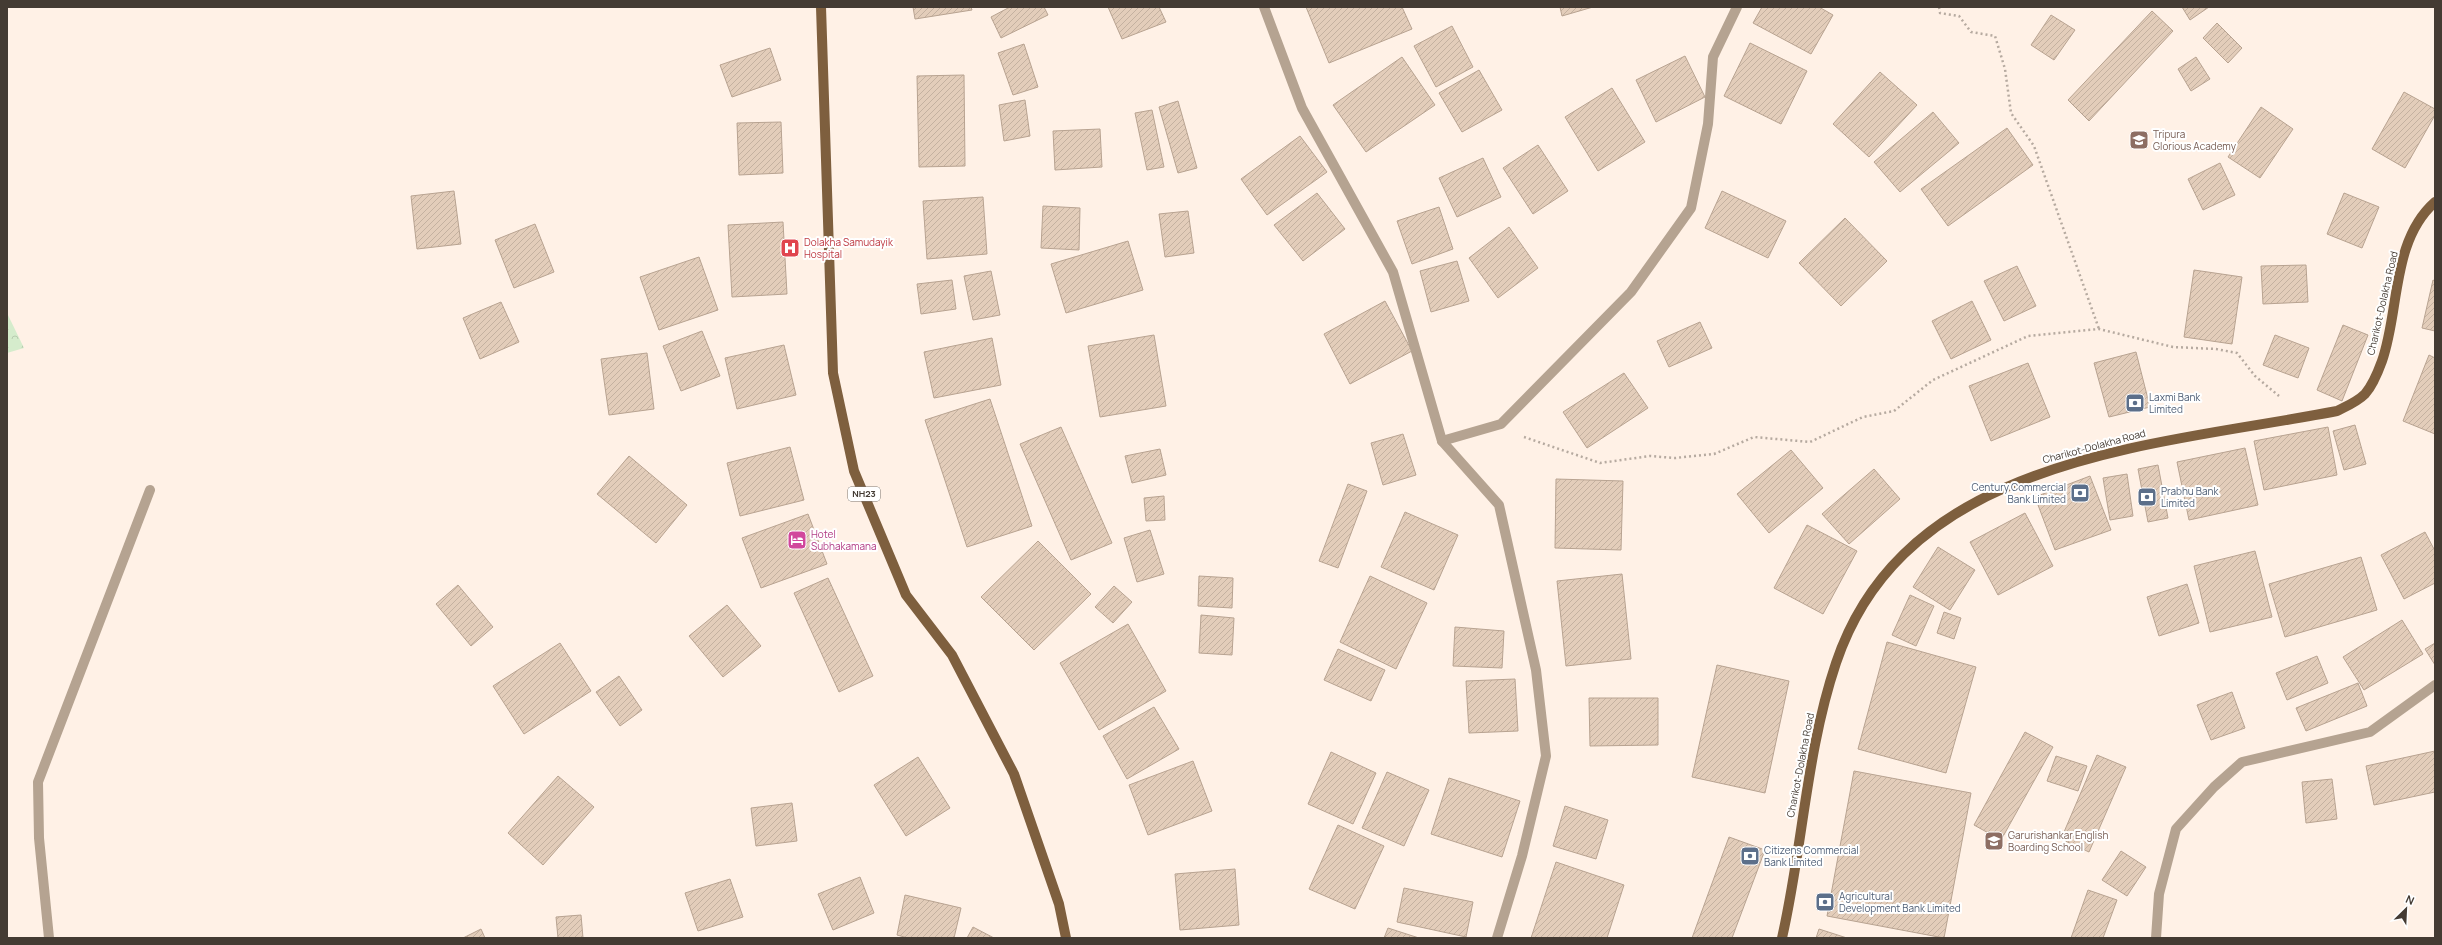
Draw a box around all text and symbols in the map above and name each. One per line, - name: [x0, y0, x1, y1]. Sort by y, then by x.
- place label: Tripura Glorious Academy: [2153, 127, 2237, 153]
- school or university icon: Tripura Glorious Academy: [2128, 129, 2150, 151]
- place label: Dolakha Samudayik Hospital: [804, 235, 894, 261]
- hospital icon: Dolakha Samudayik Hospital: [779, 237, 801, 259]
- street label: Charikot-Dolakha Road: [2363, 250, 2401, 356]
- place label: Laxmi Bank Limited: [2149, 390, 2201, 416]
- bank icon: Laxmi Bank Limited: [2124, 392, 2146, 414]
- street label: Charikot-Dolakha Road: [2041, 425, 2147, 467]
- place label: Century Commercial Bank Limited: [1971, 480, 2066, 506]
- bank icon: Century Commercial Bank Limited: [2069, 482, 2091, 504]
- place label: Prabhu Bank Limited: [2161, 484, 2219, 510]
- bank icon: Prabhu Bank Limited: [2136, 486, 2158, 508]
- road number: NH23: [848, 487, 880, 501]
- place label: Hotel Subhakamana: [811, 527, 877, 553]
- hotel icon: Hotel Subhakamana: [786, 529, 808, 551]
- street label: Charikot-Dolakha Road: [1783, 711, 1817, 818]
- place label: Garurishankar English Boarding School: [2008, 828, 2108, 854]
- school or university icon: Garurishankar English Boarding School: [1983, 830, 2005, 852]
- place label: Citizens Commercial Bank Limited: [1764, 843, 1859, 869]
- bank icon: Citizens Commercial Bank Limited: [1739, 845, 1761, 867]
- place label: Agricultural Development Bank Limited: [1839, 889, 1961, 915]
- north arrow: [2386, 889, 2426, 929]
- bank icon: Agricultural Development Bank Limited: [1814, 891, 1836, 913]
- text: N: [2404, 891, 2417, 908]

